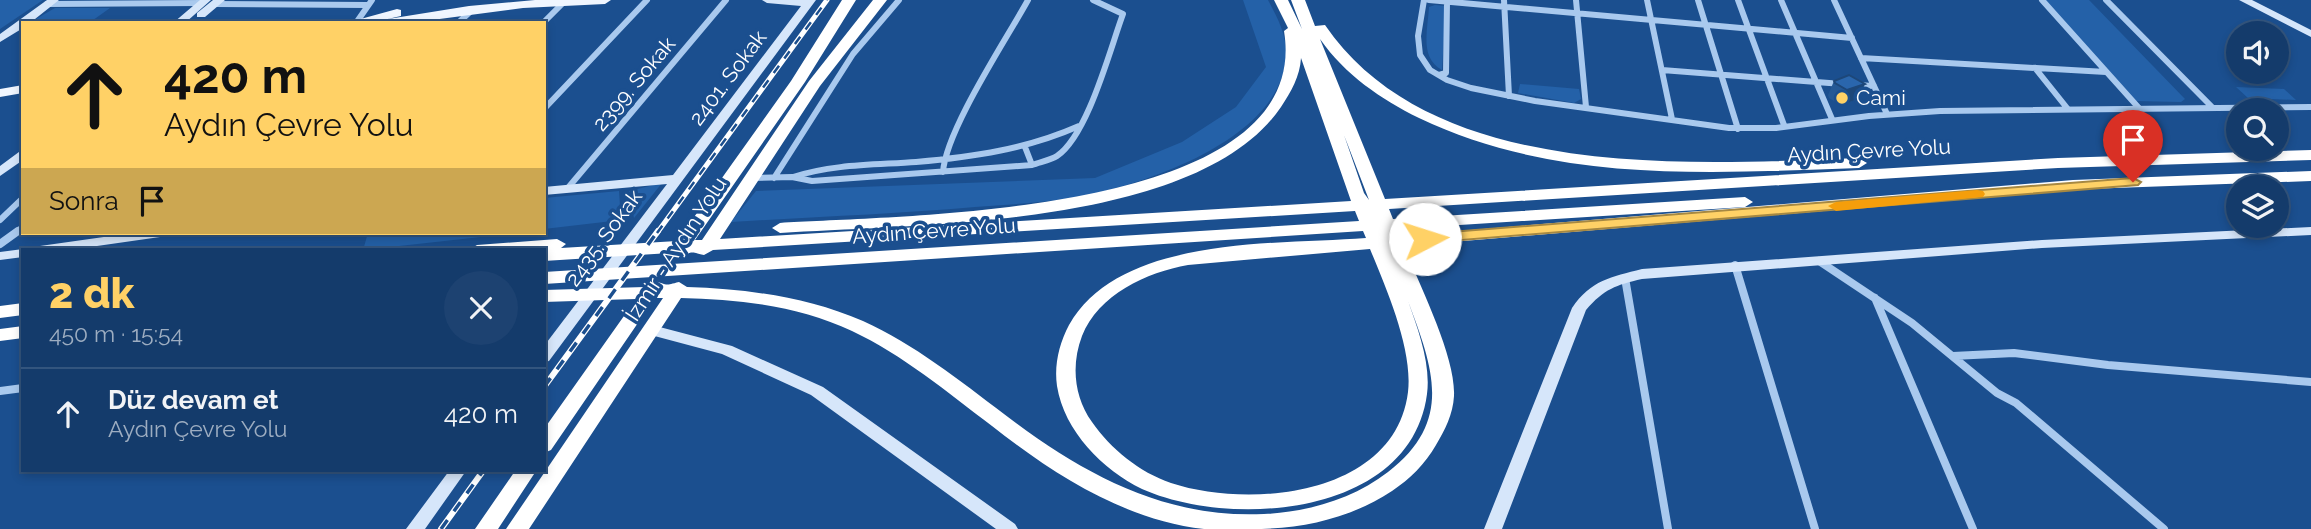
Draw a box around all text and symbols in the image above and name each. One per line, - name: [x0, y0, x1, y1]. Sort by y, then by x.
- map controls: [2226, 21, 2289, 238]
- button: sound: [2226, 21, 2289, 84]
- street label: 2401. Sokak: [684, 25, 771, 130]
- street label: 2399. Sokak: [587, 32, 680, 136]
- text: 420 m: [164, 47, 307, 104]
- icon: ahead: [49, 49, 140, 140]
- place label: Cami: [1856, 85, 1906, 110]
- marker: Cami: [1834, 90, 1850, 106]
- button: search: [2226, 98, 2289, 161]
- text: Aydın Çevre Yolu: [164, 106, 414, 143]
- pin: [2103, 110, 2163, 182]
- icon: arrive: [2114, 121, 2152, 159]
- street label: Aydın Çevre Yolu: [1787, 134, 1951, 167]
- street label: İzmir - Aydın Yolu: [620, 172, 731, 325]
- button: layers: [2226, 175, 2289, 238]
- icon: arrive: [133, 182, 171, 220]
- street label: 2435. Sokak: [560, 185, 647, 291]
- text: Sonra: [49, 186, 119, 216]
- position arrow: [1388, 202, 1462, 276]
- street label: Aydın Çevre Yolu: [851, 212, 1017, 249]
- text: 2 dk: [49, 269, 135, 318]
- button: close: [444, 271, 518, 345]
- text: 450 m · 15:54: [49, 320, 183, 347]
- text: Düz devam et: [108, 385, 278, 415]
- icon: ahead: [49, 395, 87, 433]
- text: 420 m: [444, 399, 518, 429]
- text: Aydın Çevre Yolu: [108, 415, 287, 442]

